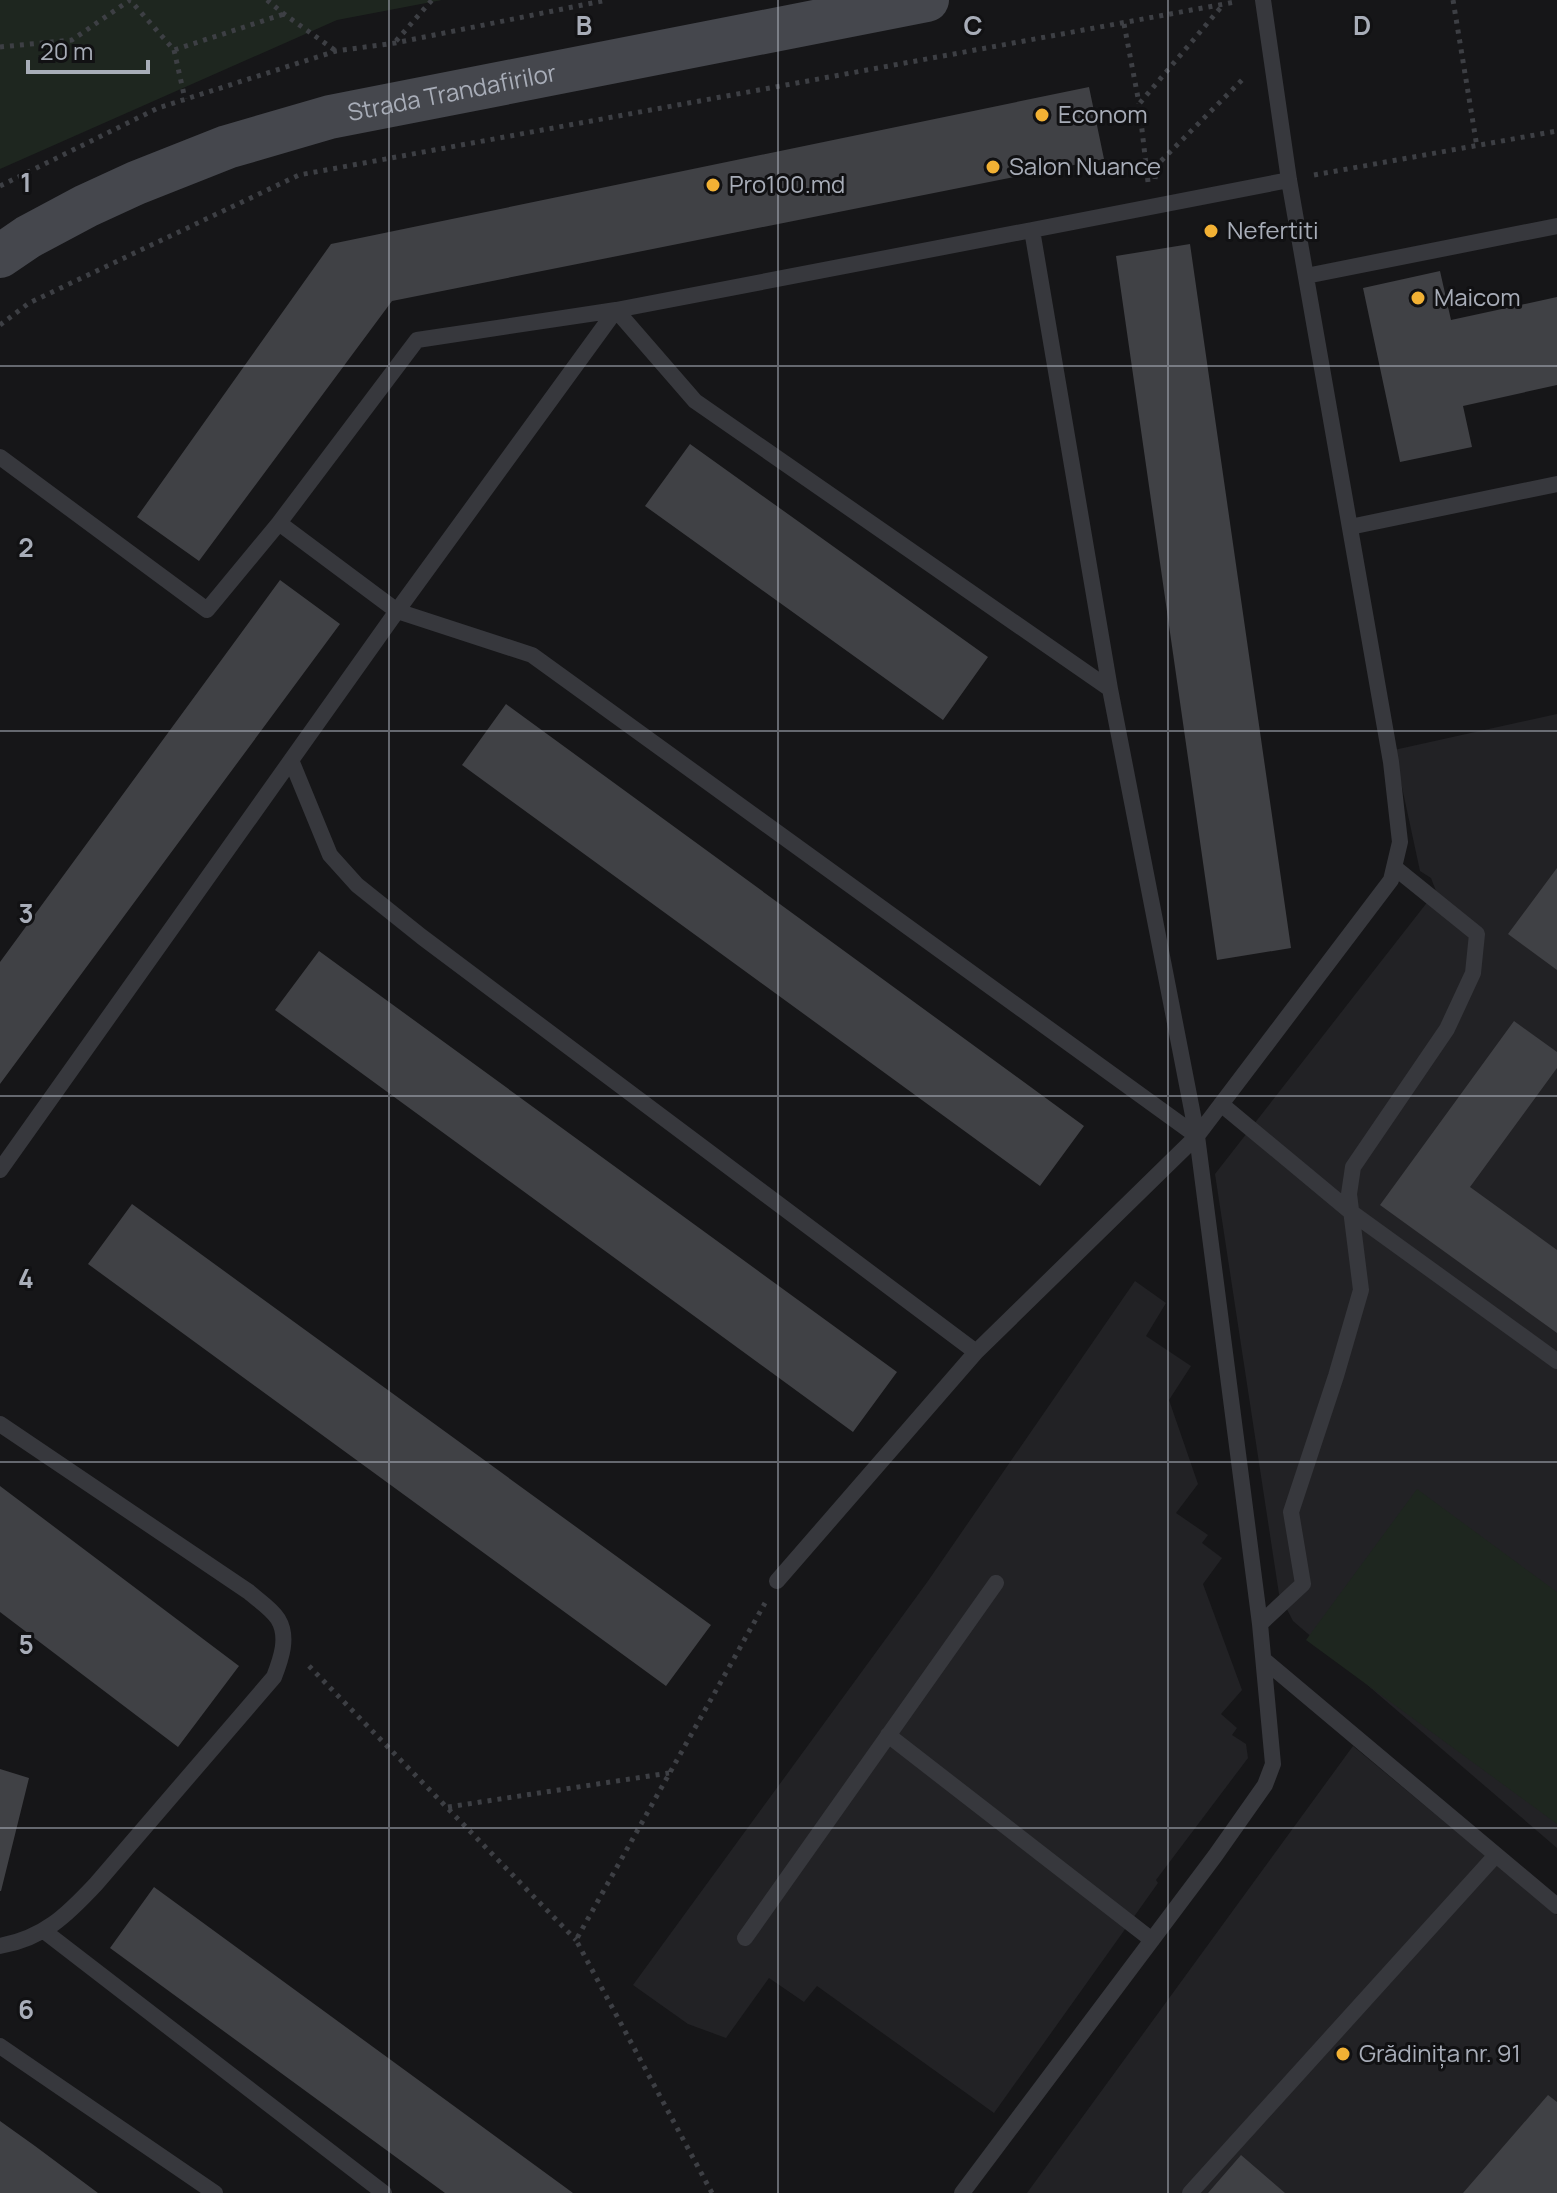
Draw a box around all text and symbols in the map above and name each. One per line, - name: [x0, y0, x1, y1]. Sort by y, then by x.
- text: B: [576, 7, 592, 43]
- text: C: [963, 7, 983, 43]
- text: D: [1353, 7, 1371, 43]
- scale bar: [28, 24, 148, 74]
- text: 20 m: [40, 34, 93, 67]
- street label: Strada Trandafirilor: [344, 55, 559, 128]
- place label: Econom: [1058, 97, 1148, 130]
- marker: Econom: [1033, 106, 1051, 124]
- place label: Salon Nuance: [1009, 149, 1161, 182]
- marker: Salon Nuance: [984, 158, 1002, 176]
- text: 1: [20, 164, 32, 200]
- place label: Pro100.md: [729, 167, 845, 200]
- marker: Pro100.md: [704, 176, 722, 194]
- place label: Nefertiti: [1227, 213, 1319, 246]
- marker: Nefertiti: [1202, 222, 1220, 240]
- place label: Maicom: [1434, 280, 1521, 313]
- marker: Maicom: [1409, 289, 1427, 307]
- text: 2: [18, 529, 34, 565]
- text: 3: [18, 895, 34, 931]
- text: 4: [18, 1260, 34, 1296]
- text: 5: [18, 1626, 34, 1662]
- text: 6: [18, 1991, 34, 2027]
- place label: Grădinița nr. 91: [1359, 2036, 1521, 2069]
- marker: Grădinița nr. 91: [1334, 2045, 1352, 2063]

